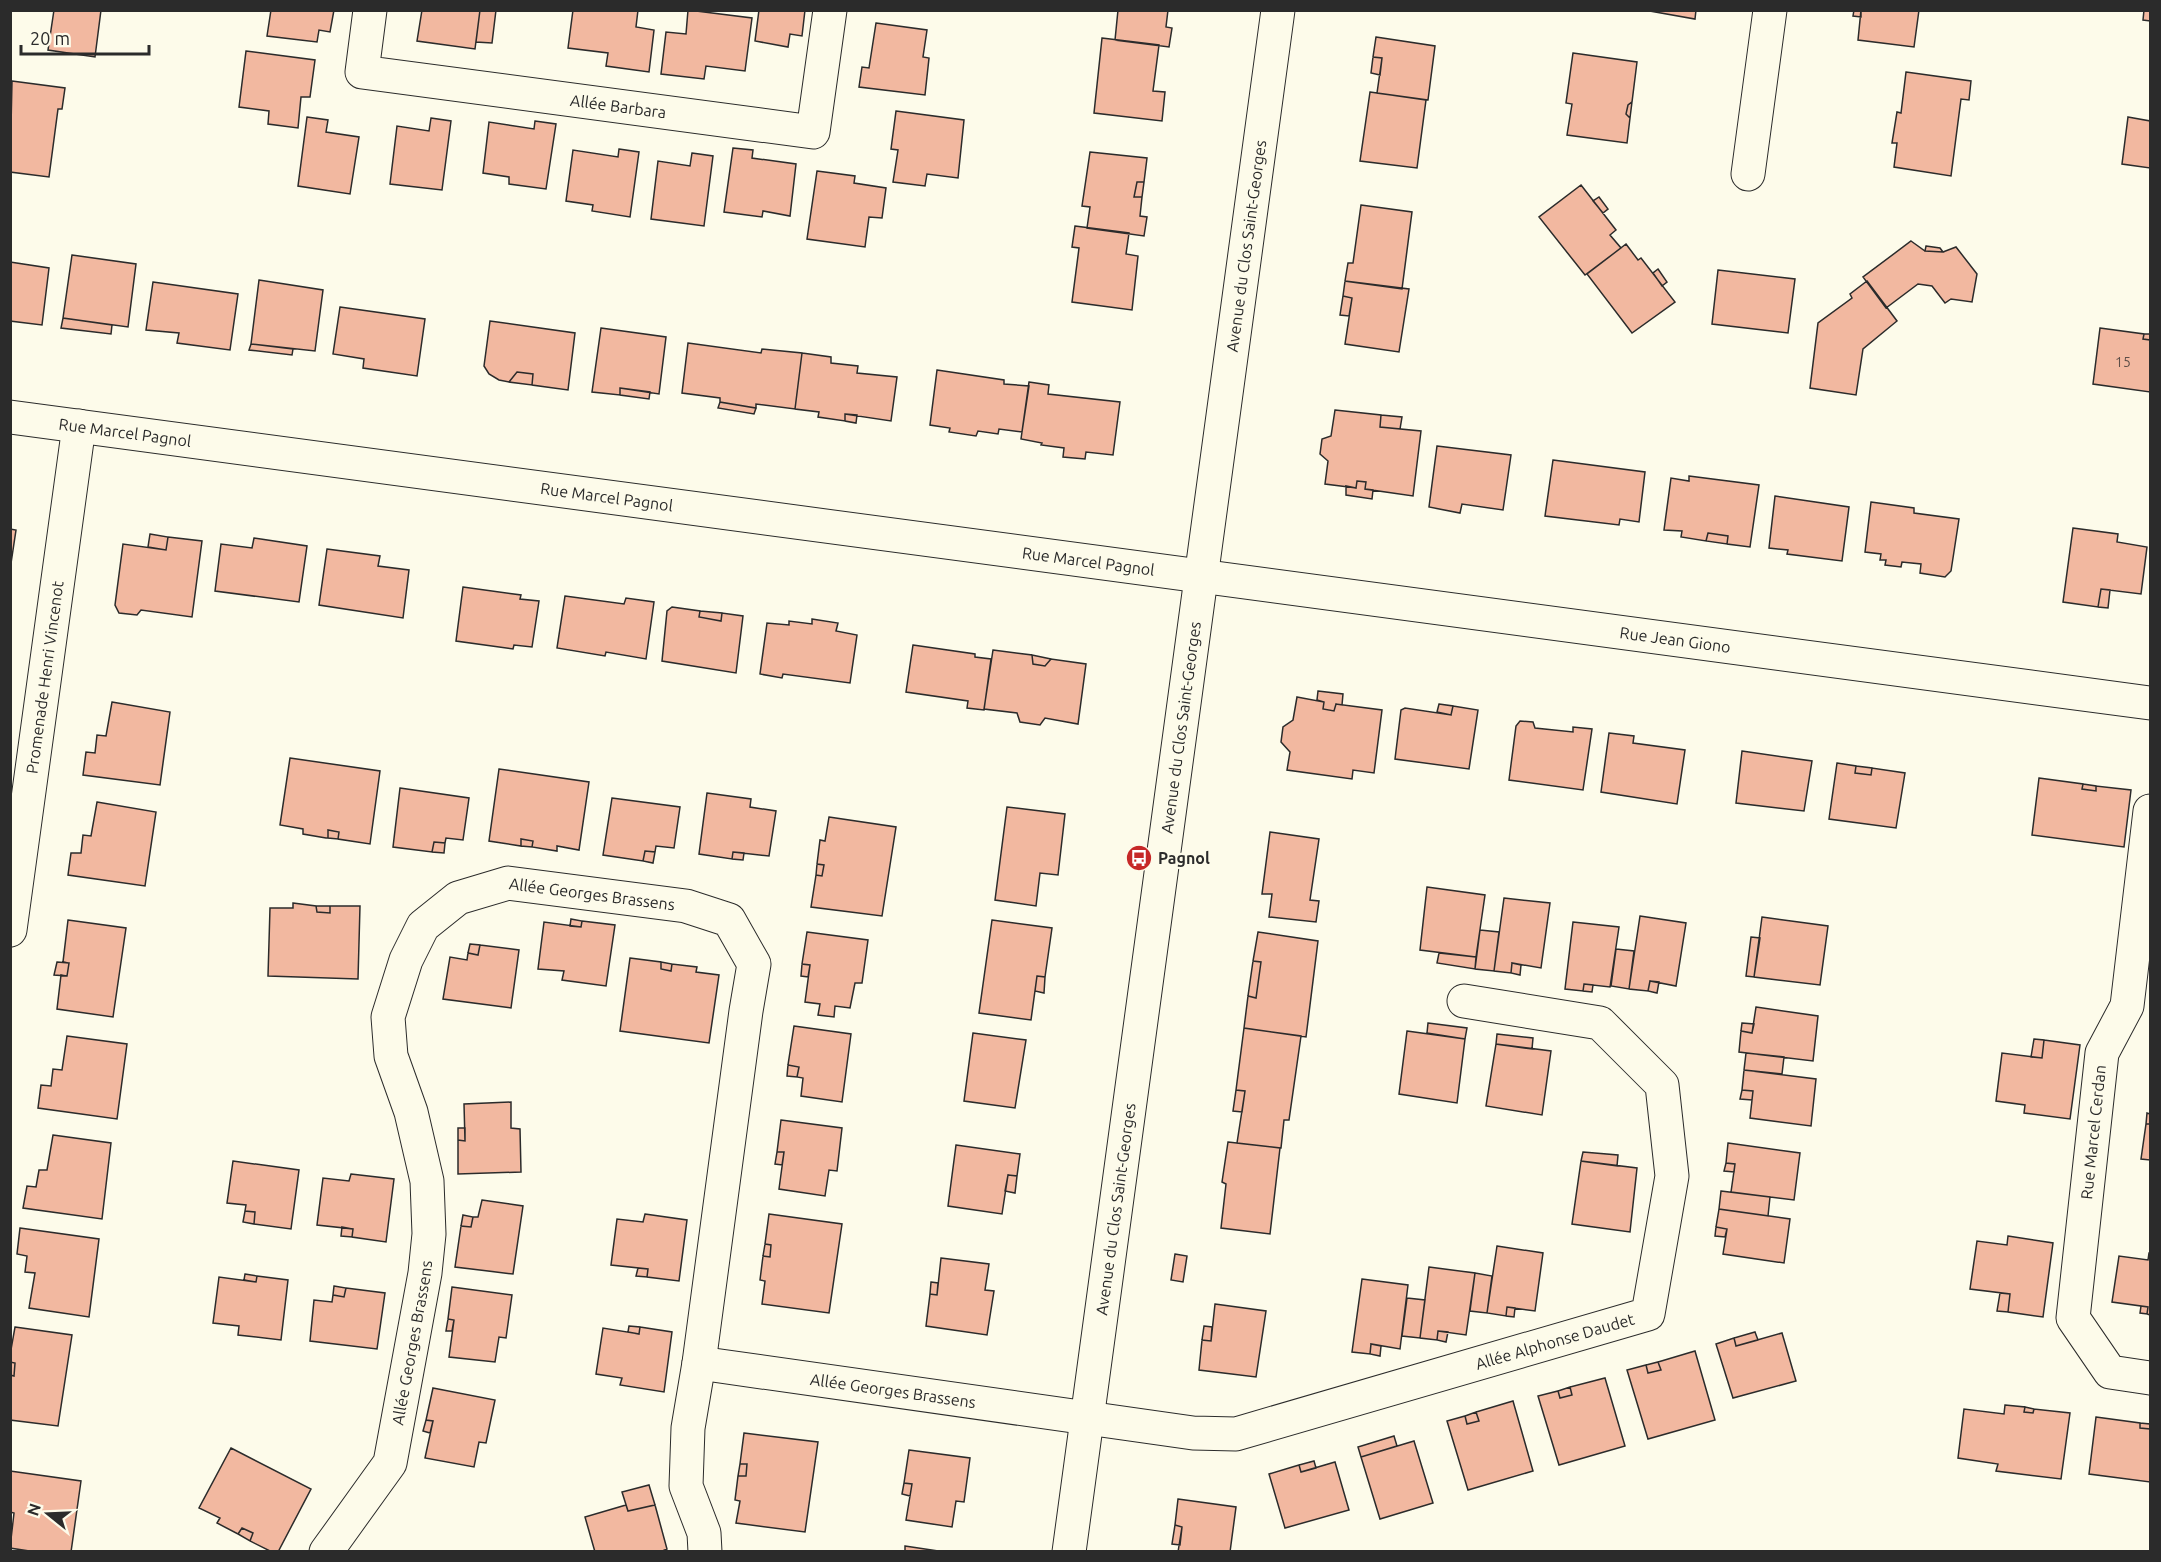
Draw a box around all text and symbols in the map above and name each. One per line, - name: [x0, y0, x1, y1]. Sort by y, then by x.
- scale bar: [21, 18, 148, 56]
- text: 20 m: [30, 28, 70, 48]
- street label: Allée Barbara: [569, 91, 667, 121]
- street label: Avenue du Clos Saint-Georges: [1223, 139, 1269, 353]
- house number: 15: [2115, 354, 2131, 370]
- street label: Rue Marcel Pagnol: [58, 415, 192, 450]
- street label: Rue Marcel Pagnol: [539, 479, 674, 515]
- street label: Rue Marcel Pagnol: [1021, 543, 1156, 579]
- street label: Promenade Henri Vincenot: [22, 579, 67, 775]
- street label: Avenue du Clos Saint-Georges: [1157, 620, 1204, 835]
- street label: Rue Jean Giono: [1619, 623, 1732, 656]
- bus stop icon: Pagnol: [1124, 843, 1154, 873]
- place label: Pagnol: [1158, 849, 1210, 867]
- street label: Allée Georges Brassens: [508, 874, 676, 913]
- street label: Rue Marcel Cerdan: [2077, 1064, 2109, 1200]
- street label: Avenue du Clos Saint-Georges: [1092, 1102, 1139, 1316]
- street label: Allée Georges Brassens: [388, 1259, 435, 1426]
- street label: Allée Alphonse Daudet: [1473, 1309, 1637, 1373]
- street label: Allée Georges Brassens: [809, 1370, 977, 1411]
- north arrow: [18, 1484, 78, 1544]
- text: N: [23, 1501, 44, 1518]

